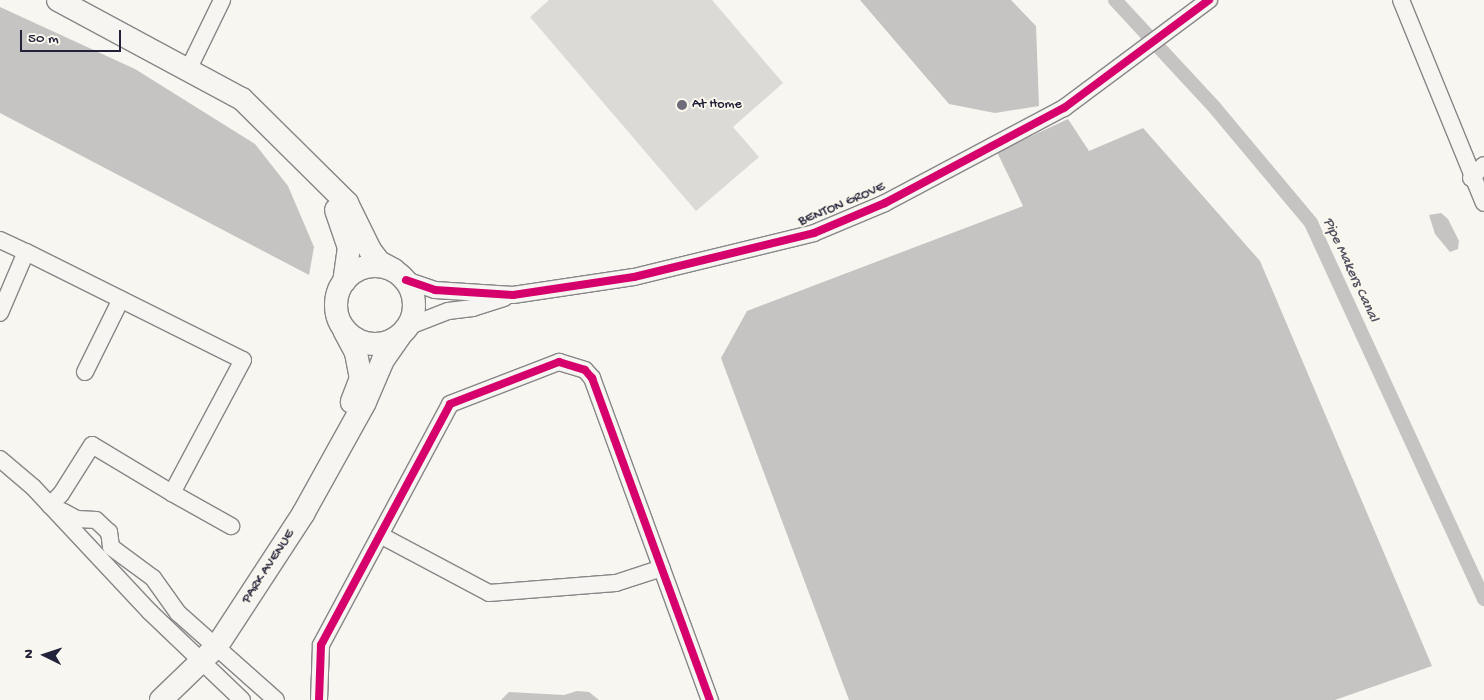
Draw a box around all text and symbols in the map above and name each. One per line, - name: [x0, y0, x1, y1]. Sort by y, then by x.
- scale bar: [22, 20, 124, 52]
- text: 50 m: [28, 30, 59, 48]
- place label: At Home: [692, 97, 742, 113]
- marker: At Home: [676, 99, 688, 111]
- street label: BENTON GROVE: [796, 179, 888, 231]
- water label: Pipe Makers Canal: [1318, 215, 1382, 325]
- street label: PARK AVENUE: [239, 527, 299, 607]
- north arrow: [20, 630, 70, 680]
- text: N: [21, 649, 38, 659]

